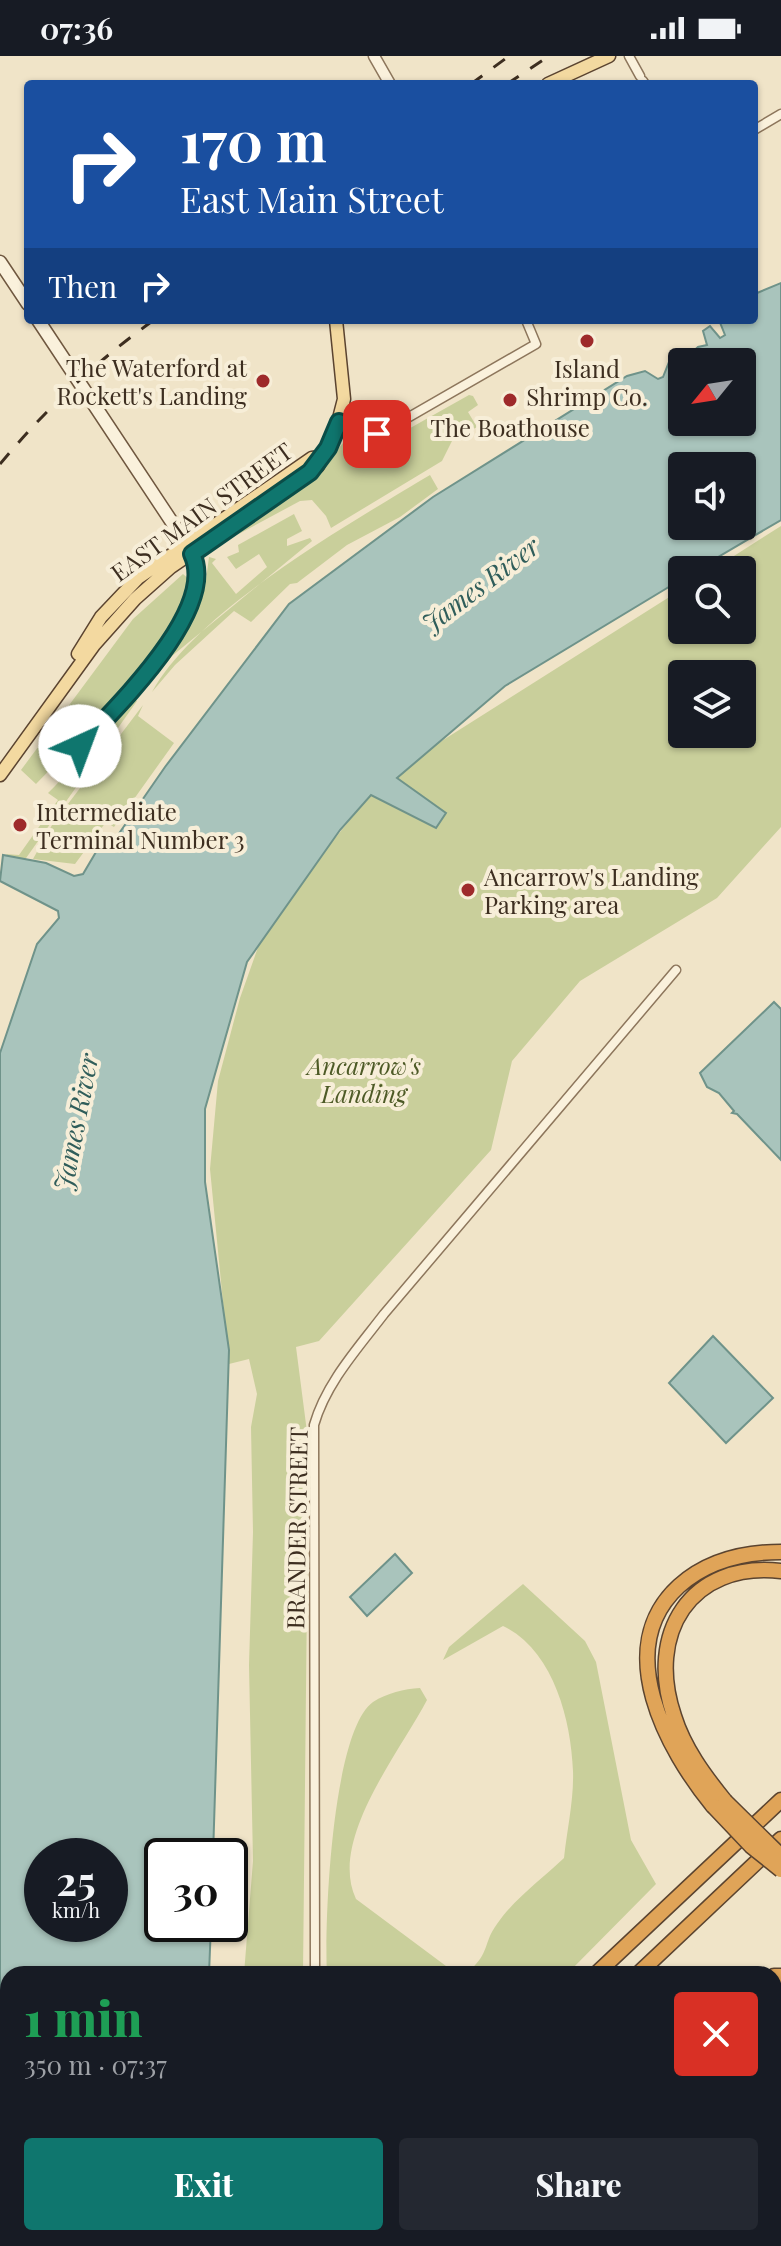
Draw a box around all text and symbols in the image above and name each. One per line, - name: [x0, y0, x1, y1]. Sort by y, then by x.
- text: 07:36: [40, 8, 113, 48]
- text: 170 m: [180, 102, 327, 177]
- icon: right: [48, 112, 152, 216]
- text: East Main Street: [180, 174, 444, 222]
- icon: right: [133, 264, 177, 308]
- text: Then: [48, 266, 117, 306]
- marker: Island Shrimp Co.: [578, 332, 596, 350]
- north arrow: [668, 348, 756, 436]
- map controls: [668, 348, 756, 748]
- place label: The Waterford at Rockett's Landing: [57, 351, 247, 411]
- place label: Island Shrimp Co.: [526, 352, 648, 412]
- marker: The Waterford at Rockett's Landing: [254, 372, 272, 390]
- marker: The Boathouse: [501, 391, 519, 409]
- pin: [343, 400, 411, 468]
- place label: The Boathouse: [430, 411, 590, 443]
- icon: arrive: [355, 412, 399, 456]
- street label: EAST MAIN STREET: [104, 434, 298, 588]
- button: sound: [668, 452, 756, 540]
- water label: James River: [414, 528, 547, 640]
- button: search: [668, 556, 756, 644]
- button: layers: [668, 660, 756, 748]
- position arrow: [38, 704, 122, 788]
- place label: Intermediate Terminal Number 3: [36, 795, 245, 855]
- marker: Intermediate Terminal Number 3: [11, 816, 29, 834]
- place label: Ancarrow's Landing Parking area: [483, 860, 699, 920]
- marker: Ancarrow's Landing Parking area: [459, 881, 477, 899]
- park label: Ancarrow's Landing: [304, 1049, 421, 1109]
- water label: James River: [45, 1050, 106, 1193]
- street label: BRANDER STREET: [278, 1426, 314, 1629]
- speed limit sign: 30: [144, 1838, 248, 1942]
- text: 25: [56, 1853, 96, 1906]
- text: km/h: [52, 1896, 100, 1923]
- text: 1 min: [24, 1985, 142, 2049]
- button: close: [674, 1992, 758, 2076]
- text: 350 m · 07:37: [24, 2047, 167, 2082]
- button: Exit: [24, 2138, 383, 2230]
- button: Share: [399, 2138, 758, 2230]

